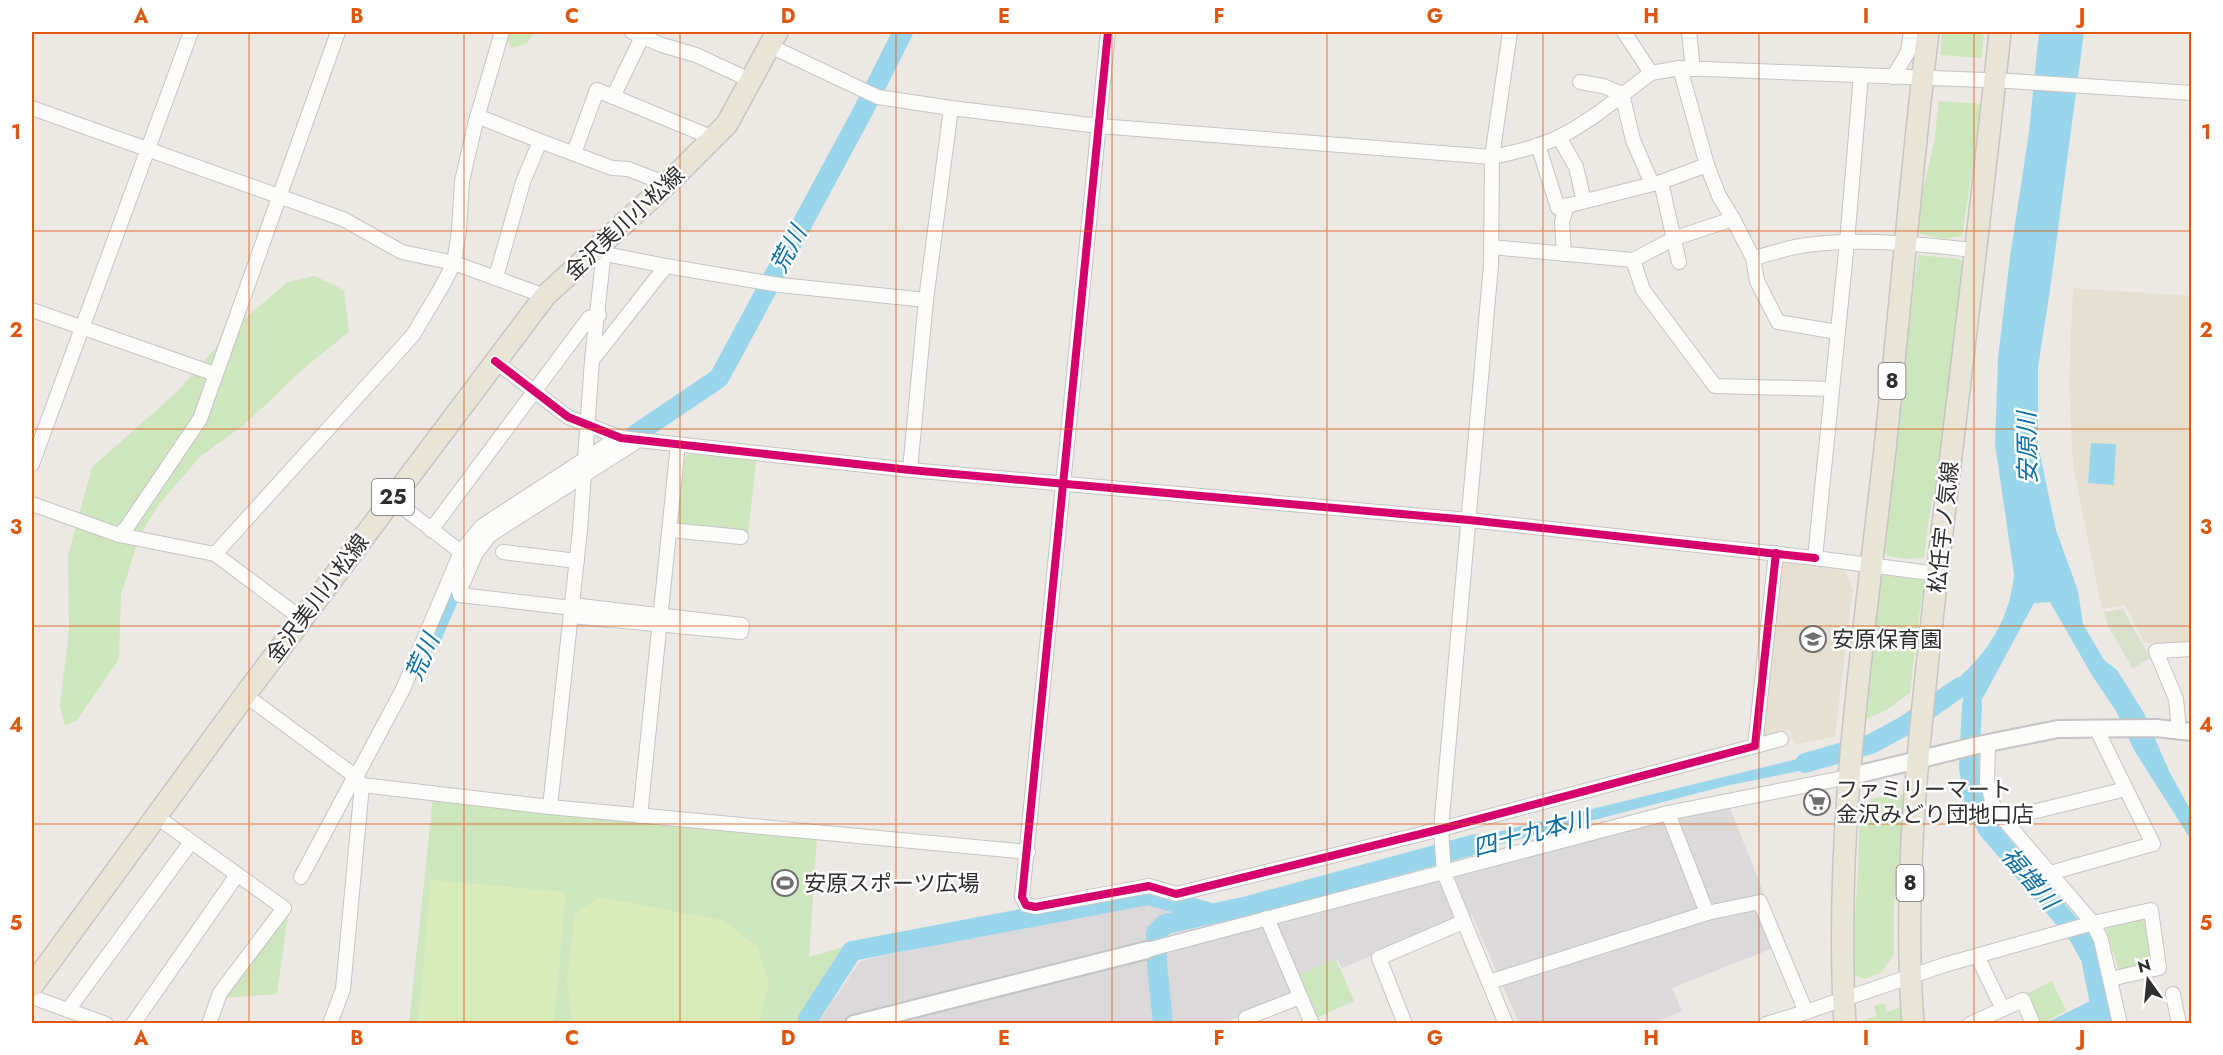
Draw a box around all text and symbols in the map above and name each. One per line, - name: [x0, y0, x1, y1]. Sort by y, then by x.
- text: A: [133, 2, 149, 31]
- text: B: [350, 2, 364, 31]
- text: C: [565, 2, 579, 31]
- text: D: [781, 2, 795, 31]
- text: E: [998, 2, 1010, 31]
- text: F: [1213, 2, 1225, 31]
- text: G: [1427, 2, 1443, 31]
- text: H: [1643, 2, 1659, 31]
- text: I: [1863, 2, 1869, 31]
- text: J: [2075, 2, 2085, 31]
- text: 1: [11, 118, 21, 147]
- text: 1: [2201, 118, 2211, 147]
- street label: 金沢美川小松線: [557, 159, 691, 287]
- water label: 荒川: [761, 217, 816, 278]
- text: 2: [9, 316, 23, 345]
- text: 2: [2199, 316, 2213, 345]
- road number: 8: [1878, 363, 1906, 399]
- water label: 安原川: [2009, 409, 2045, 484]
- street label: 松任宇ノ気線: [1920, 460, 1966, 594]
- road number: 25: [372, 479, 414, 515]
- text: 3: [10, 513, 22, 542]
- text: 3: [2200, 513, 2212, 542]
- street label: 金沢美川小松線: [258, 527, 376, 669]
- place label: 安原保育園: [1832, 623, 1942, 655]
- school or university icon: 安原保育園: [1798, 624, 1828, 654]
- water label: 荒川: [396, 625, 449, 686]
- text: 4: [9, 711, 23, 740]
- text: 4: [2199, 711, 2213, 740]
- place label: ファミリーマート 金沢みどり団地口店: [1836, 773, 2034, 830]
- supermarket icon: ファミリーマート 金沢みどり団地口店: [1802, 787, 1832, 817]
- water label: 四十九本川: [1469, 800, 1596, 865]
- water label: 福増川: [1993, 839, 2068, 919]
- road number: 8: [1896, 865, 1924, 901]
- place label: 安原スポーツ広場: [804, 867, 980, 899]
- sports icon: 安原スポーツ広場: [770, 868, 800, 898]
- text: 5: [10, 909, 23, 938]
- text: 5: [2200, 909, 2213, 938]
- north arrow: [2118, 950, 2178, 1010]
- text: N: [2135, 953, 2153, 979]
- text: A: [133, 1024, 149, 1053]
- text: B: [350, 1024, 364, 1053]
- text: C: [565, 1024, 579, 1053]
- text: D: [781, 1024, 795, 1053]
- text: E: [998, 1024, 1010, 1053]
- text: F: [1213, 1024, 1225, 1053]
- text: G: [1427, 1024, 1443, 1053]
- text: H: [1643, 1024, 1659, 1053]
- text: I: [1863, 1024, 1869, 1053]
- text: J: [2075, 1024, 2085, 1053]

